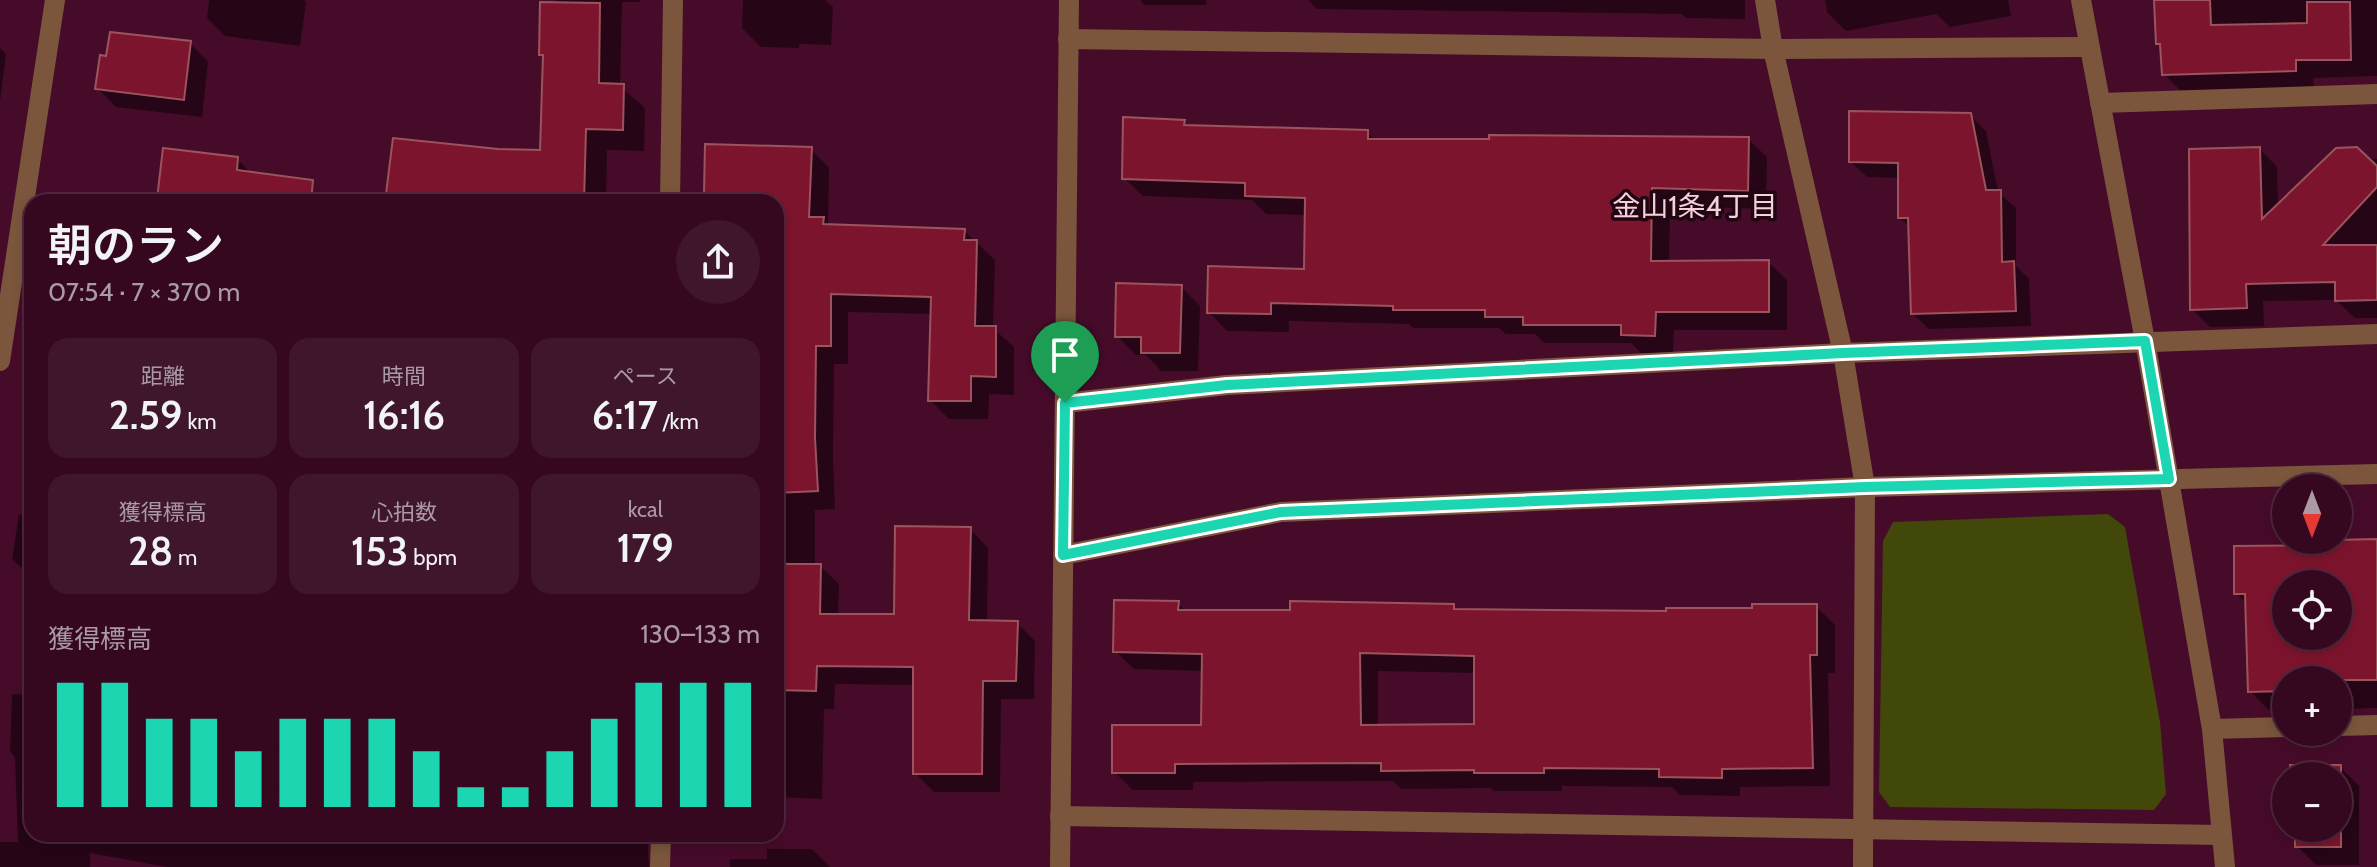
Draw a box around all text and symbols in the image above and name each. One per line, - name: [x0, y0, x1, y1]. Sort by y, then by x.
- district label: 金山1条4丁目: [1612, 189, 1778, 223]
- text: 朝のラン: [48, 219, 224, 272]
- button: share: [676, 220, 760, 304]
- text: 07:54 · 7 × 370 m: [48, 276, 240, 308]
- pin: [1031, 321, 1099, 403]
- icon: arrive: [1043, 333, 1087, 377]
- text: 距離: [141, 363, 185, 390]
- text: 時間: [382, 363, 426, 390]
- text: ペース: [613, 363, 678, 390]
- text: 2.59: [109, 390, 183, 439]
- text: 16:16: [363, 390, 445, 439]
- text: 6:17: [592, 390, 658, 439]
- text: km: [183, 408, 217, 435]
- text: /km: [658, 408, 699, 435]
- north arrow: [2272, 474, 2352, 554]
- map controls: [2272, 474, 2352, 842]
- text: kcal: [628, 496, 663, 523]
- text: 獲得標高: [119, 499, 207, 526]
- text: 心拍数: [371, 499, 437, 526]
- text: 179: [617, 523, 674, 572]
- text: 28: [128, 526, 173, 575]
- text: 153: [351, 526, 408, 575]
- text: m: [173, 544, 197, 571]
- text: bpm: [408, 544, 457, 571]
- button: locate: [2272, 570, 2352, 650]
- text: 130–133 m: [640, 618, 760, 650]
- text: 獲得標高: [48, 623, 152, 655]
- button: +: [2272, 666, 2352, 746]
- button: −: [2272, 762, 2352, 842]

